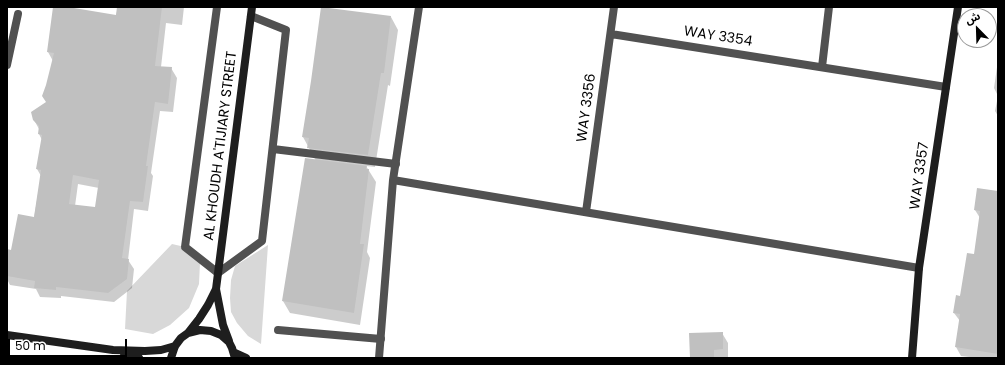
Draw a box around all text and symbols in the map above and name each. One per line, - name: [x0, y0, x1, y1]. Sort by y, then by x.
- north arrow: [957, 8, 997, 48]
- text: ش: [963, 8, 983, 28]
- street label: WAY 3354: [683, 23, 753, 51]
- street label: AL KHOUDH A'TIJIARY STREET: [201, 50, 241, 242]
- street label: WAY 3356: [574, 73, 600, 143]
- street label: WAY 3357: [907, 141, 933, 211]
- scale bar: [10, 331, 129, 357]
- text: 50 m: [15, 337, 46, 354]

